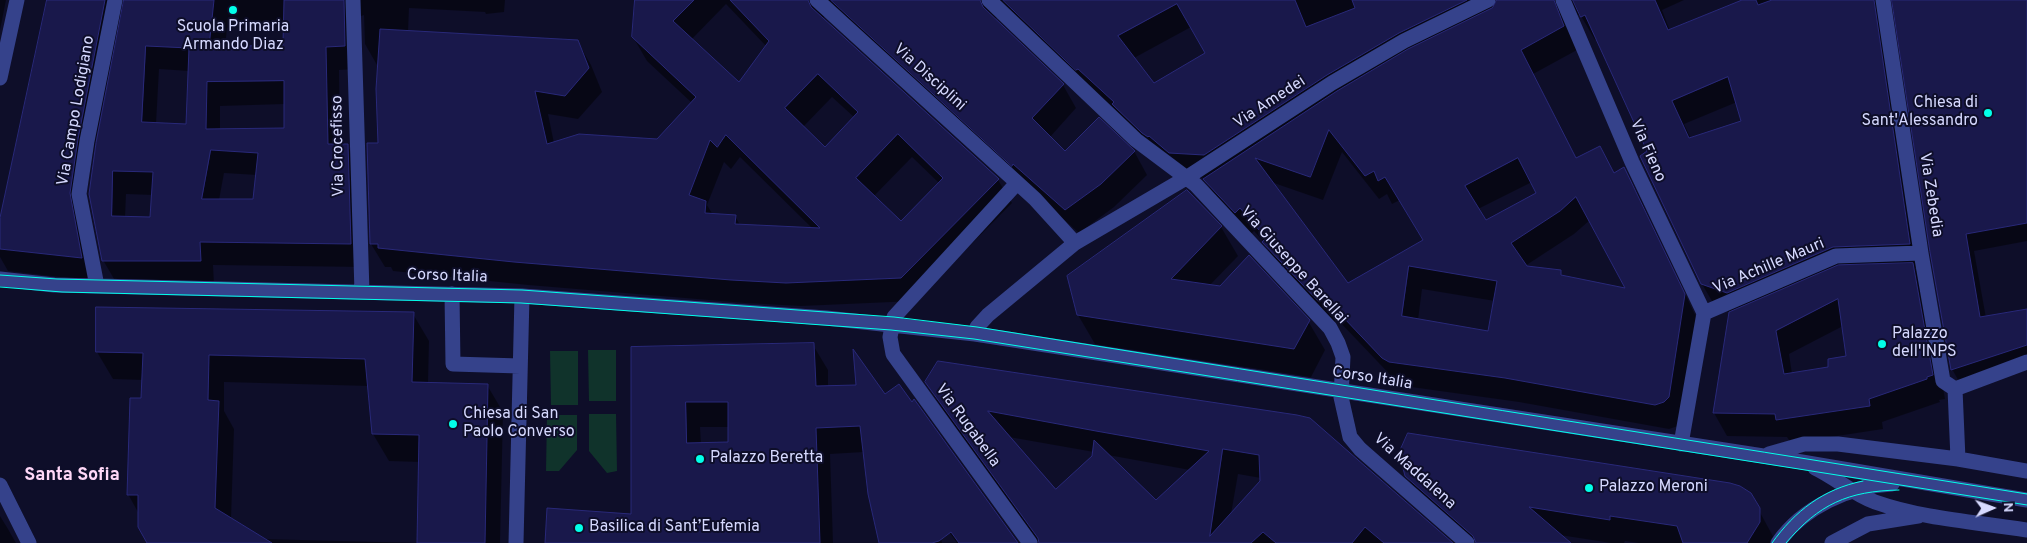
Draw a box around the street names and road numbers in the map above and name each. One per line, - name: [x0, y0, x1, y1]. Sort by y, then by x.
- street label: Via Campo Lodigiano: [54, 34, 100, 188]
- street label: Via Disciplini: [889, 40, 969, 116]
- street label: Via Amedei: [1230, 73, 1310, 133]
- street label: Via Crocefisso: [329, 95, 349, 197]
- street label: Via Fieno: [1625, 117, 1669, 185]
- street label: Via Zebedia: [1914, 152, 1946, 238]
- street label: Via Giuseppe Barellai: [1235, 203, 1351, 329]
- street label: Via Achille Mauri: [1710, 235, 1828, 299]
- street label: Corso Italia: [406, 266, 488, 288]
- street label: Corso Italia: [1331, 363, 1413, 395]
- street label: Via Rugabella: [930, 381, 1004, 471]
- street label: Via Maddalena: [1369, 430, 1459, 514]

